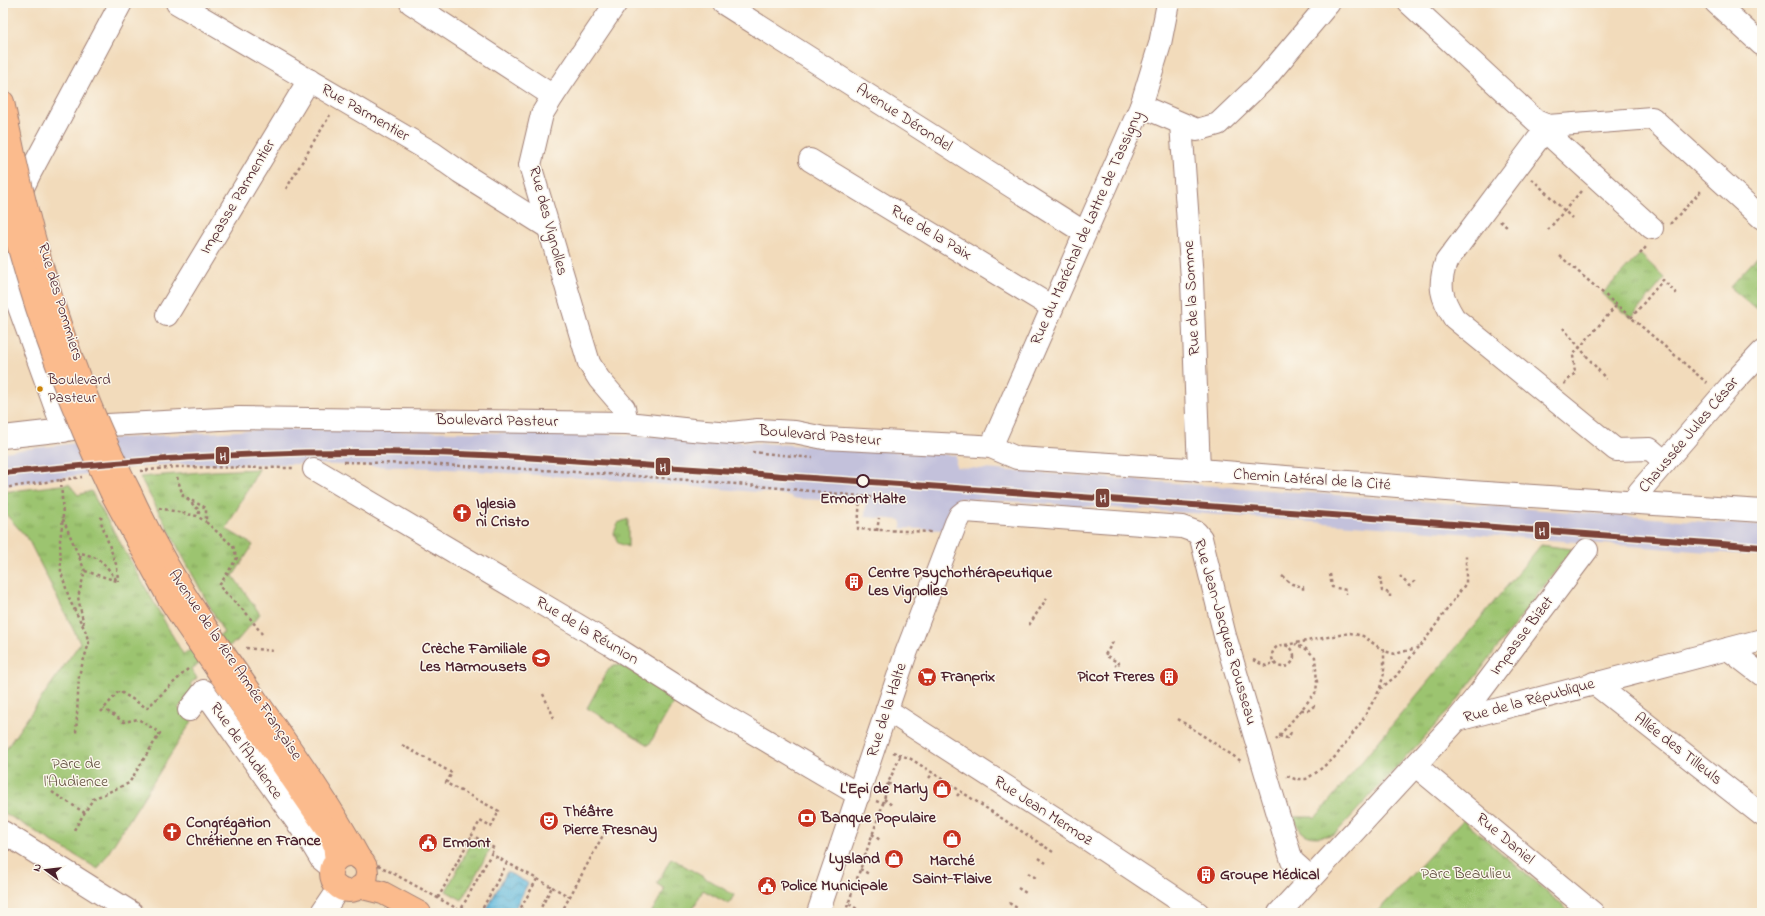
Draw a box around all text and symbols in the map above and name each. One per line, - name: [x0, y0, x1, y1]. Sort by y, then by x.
- street label: Rue Parmentier: [316, 78, 414, 148]
- street label: Avenue Dérondel: [851, 78, 957, 158]
- street label: Rue du Maréchal de Lattre de Tassigny: [1024, 107, 1150, 349]
- street label: Impasse Parmentier: [194, 135, 282, 259]
- street label: Rue des Vignolles: [522, 164, 574, 278]
- street label: Rue de la Paix: [886, 199, 976, 267]
- street label: Rue de la Somme: [1177, 239, 1207, 356]
- street label: Rue des Pommiers: [31, 240, 89, 364]
- place label: Boulevard Pasteur: [47, 369, 111, 409]
- street label: Chaussée Jules César: [1633, 372, 1745, 498]
- marker: Boulevard Pasteur: [35, 384, 45, 394]
- street label: Boulevard Pasteur: [435, 408, 558, 434]
- street label: Boulevard Pasteur: [757, 419, 882, 453]
- line badge: H: [215, 446, 230, 465]
- text: H: [220, 449, 227, 465]
- line badge: H: [655, 457, 671, 476]
- text: H: [660, 460, 667, 476]
- street label: Chemin Latéral de la Cité: [1232, 463, 1392, 498]
- marker: Ermont Halte: [856, 474, 870, 488]
- place label: Ermont Halte: [820, 487, 907, 511]
- line badge: H: [1095, 488, 1110, 508]
- text: H: [1100, 491, 1107, 507]
- place label: Iglesia ni Cristo: [476, 492, 529, 534]
- church icon: Iglesia ni Cristo: [451, 502, 473, 524]
- line badge: H: [1534, 521, 1550, 540]
- text: H: [1539, 524, 1546, 540]
- street label: Rue Jean-Jacques Rousseau: [1187, 536, 1263, 728]
- place label: Centre Psychothérapeutique Les Vignolles: [868, 561, 1053, 604]
- street label: Avenue de la 1ère Armée Française: [162, 565, 309, 766]
- building icon: Centre Psychothérapeutique Les Vignolles: [843, 571, 865, 593]
- street label: Rue de la Réunion: [531, 591, 643, 671]
- street label: Impasse Bizet: [1484, 591, 1560, 681]
- place label: Crèche Familiale Les Marmousets: [420, 637, 528, 679]
- school or university icon: Crèche Familiale Les Marmousets: [530, 647, 552, 669]
- street label: Rue de la Halte: [860, 659, 914, 760]
- place label: Franprix: [940, 665, 995, 689]
- place label: Picot Freres: [1078, 665, 1155, 689]
- supermarket icon: Franprix: [916, 666, 938, 688]
- building icon: Picot Freres: [1158, 666, 1180, 688]
- street label: Rue de la République: [1461, 672, 1598, 730]
- street label: Rue de l'Audience: [204, 698, 289, 805]
- street label: Allée des Tilleuls: [1629, 707, 1727, 791]
- park label: Parc de l'Audience: [44, 752, 109, 794]
- street label: Rue Jean Mermoz: [989, 770, 1098, 852]
- place label: L'Epi de Marly: [840, 777, 928, 802]
- shop icon: L'Epi de Marly: [931, 778, 953, 800]
- place label: Théâtre Pierre Fresnay: [563, 800, 657, 843]
- place label: Banque Populaire: [820, 806, 937, 830]
- bank icon: Banque Populaire: [796, 807, 818, 829]
- street label: Rue Daniel: [1470, 807, 1540, 871]
- theatre icon: Théâtre Pierre Fresnay: [538, 810, 560, 832]
- place label: Congrégation Chrétienne en France: [186, 811, 322, 853]
- church icon: Congrégation Chrétienne en France: [161, 821, 183, 843]
- shop icon: Marché Saint-Flaive: [941, 828, 963, 850]
- place label: Ermont: [442, 831, 491, 855]
- public building icon: Ermont: [417, 832, 439, 854]
- place label: Lysland: [829, 847, 880, 872]
- shop icon: Lysland: [883, 848, 905, 870]
- place label: Marché Saint-Flaive: [912, 849, 993, 891]
- north arrow: [26, 850, 66, 890]
- text: N: [29, 862, 46, 873]
- park label: Parc Beaulieu: [1421, 862, 1511, 886]
- place label: Groupe Médical: [1220, 863, 1320, 887]
- building icon: Groupe Médical: [1195, 864, 1217, 886]
- place label: Police Municipale: [781, 874, 889, 898]
- public building icon: Police Municipale: [756, 875, 778, 897]

